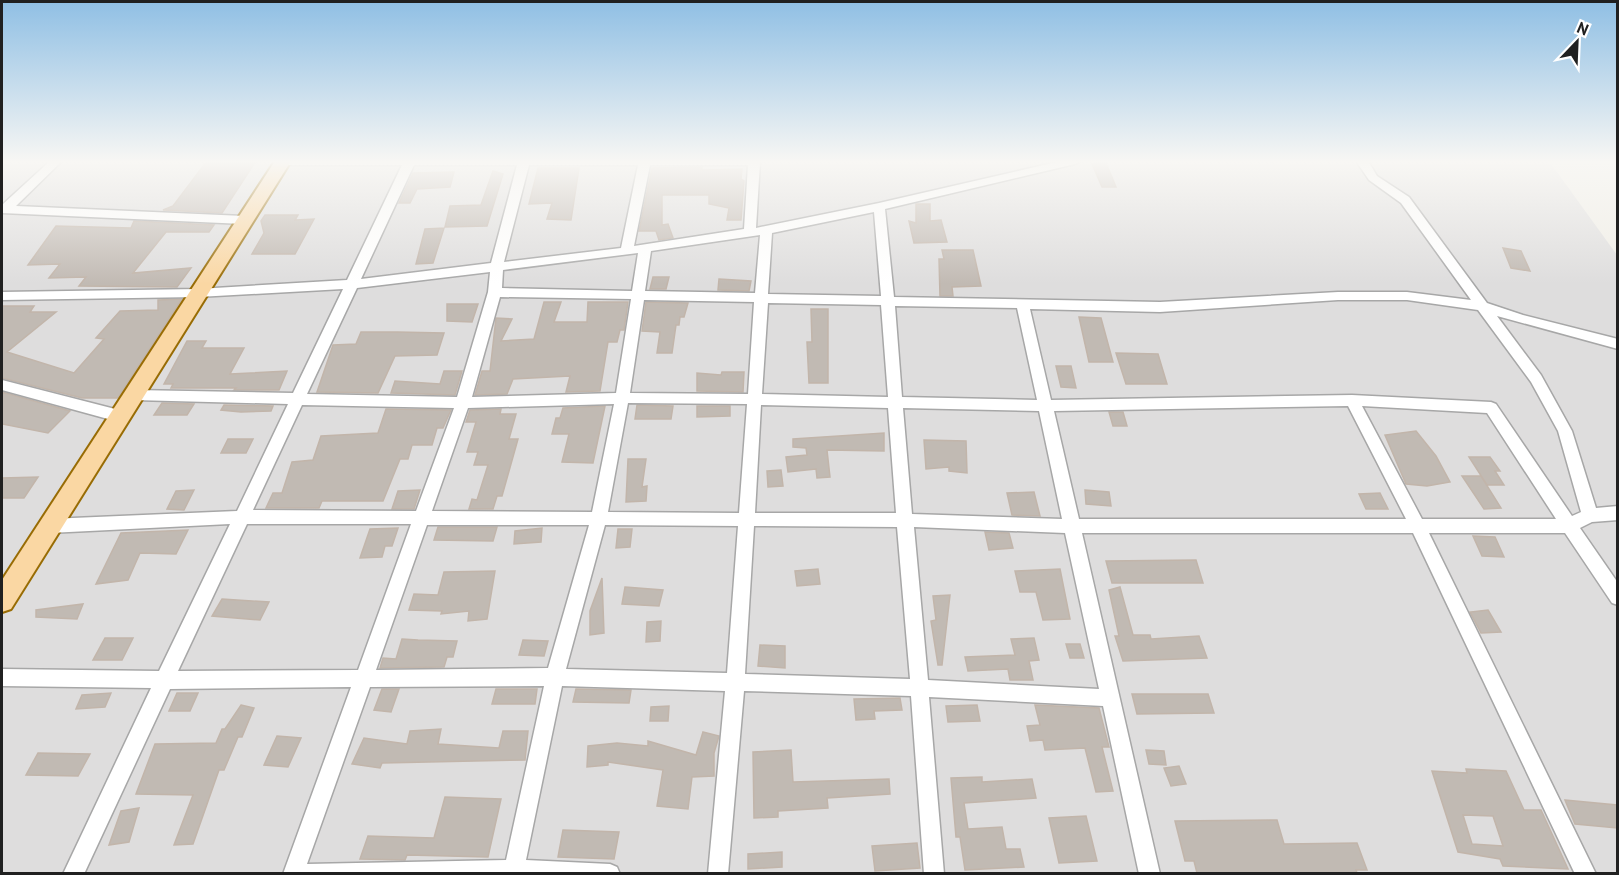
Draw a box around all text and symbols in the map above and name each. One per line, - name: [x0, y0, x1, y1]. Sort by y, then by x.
- north arrow: [1547, 12, 1607, 72]
- text: N: [1574, 17, 1592, 39]

